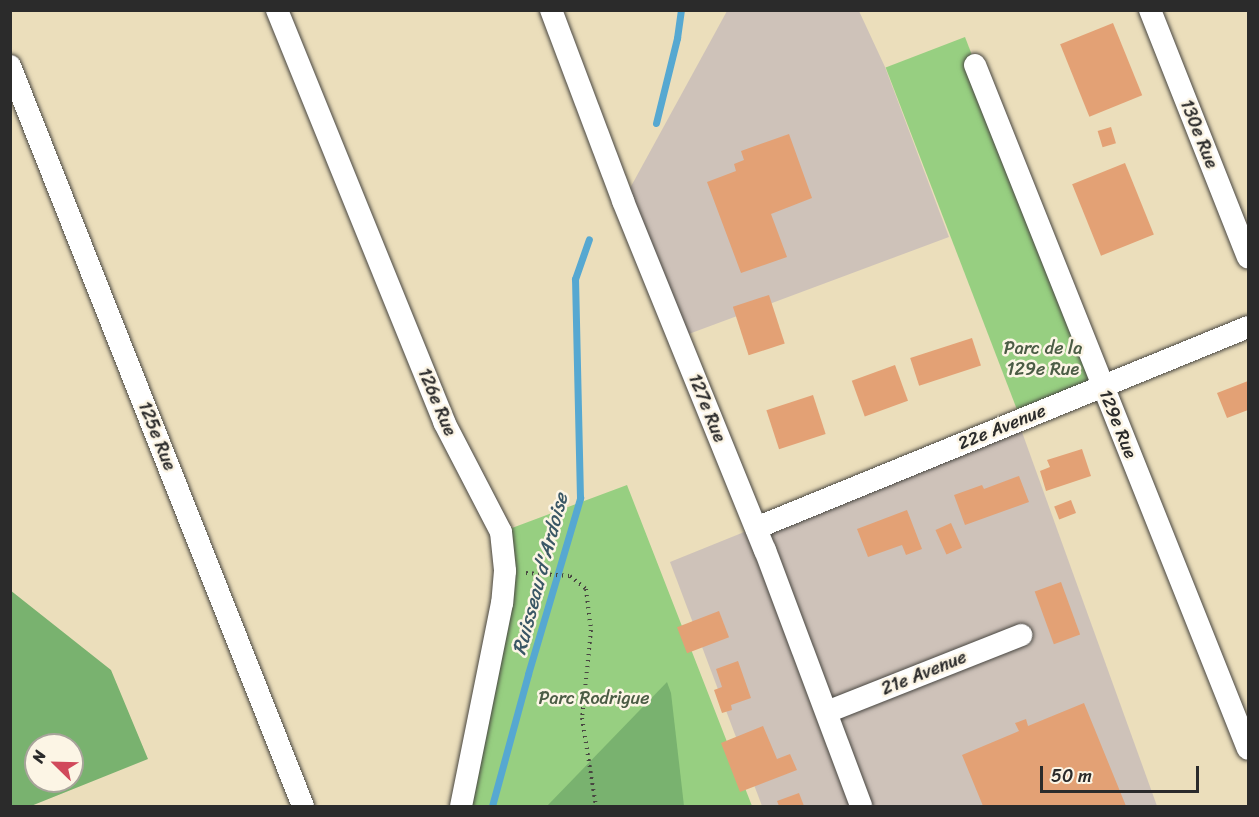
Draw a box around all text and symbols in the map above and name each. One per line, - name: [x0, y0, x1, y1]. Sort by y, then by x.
- street label: 130e Rue: [1175, 96, 1223, 172]
- park label: Parc de la 129e Rue: [1004, 338, 1082, 380]
- street label: 126e Rue: [413, 365, 461, 439]
- street label: 127e Rue: [683, 371, 731, 445]
- street label: 129e Rue: [1094, 386, 1142, 462]
- street label: 125e Rue: [133, 398, 181, 474]
- street label: 22e Avenue: [955, 400, 1049, 454]
- water label: Ruisseau d'Ardoise: [507, 490, 573, 658]
- street label: 21e Avenue: [878, 646, 970, 700]
- park label: Parc Rodrigue: [539, 687, 649, 709]
- north arrow: [24, 733, 84, 793]
- text: N: [23, 746, 54, 767]
- scale bar: [1043, 754, 1202, 792]
- text: 50 m: [1051, 760, 1092, 792]

